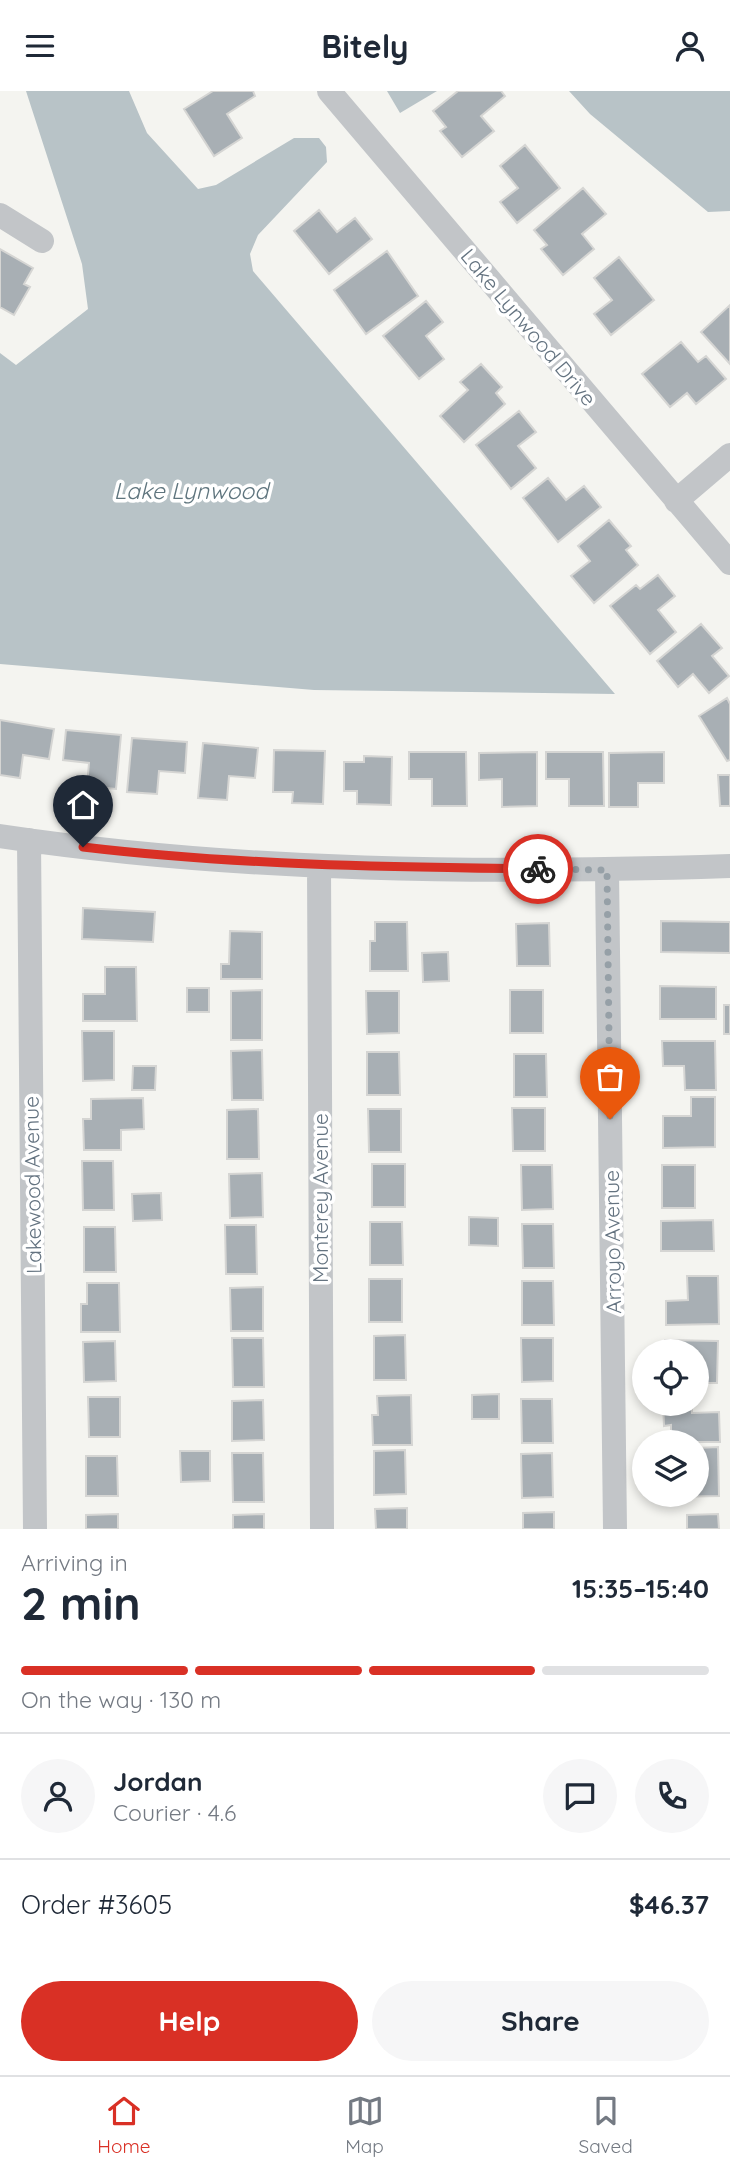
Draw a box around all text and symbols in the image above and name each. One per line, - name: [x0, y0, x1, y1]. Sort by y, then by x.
- text: Bitely: [321, 26, 409, 66]
- icon: menu: [21, 27, 59, 65]
- icon: person: [671, 27, 709, 65]
- street label: Lake Lynwood Drive: [456, 243, 602, 411]
- water label: Lake Lynwood: [114, 476, 271, 505]
- pin: [53, 775, 113, 847]
- icon: home: [64, 786, 102, 824]
- courier: [503, 834, 573, 904]
- icon: bike: [519, 850, 557, 888]
- pin: [580, 1047, 640, 1119]
- icon: bag: [591, 1058, 629, 1096]
- street label: Lakewood Avenue: [17, 1096, 47, 1274]
- street label: Monterey Avenue: [307, 1113, 333, 1283]
- street label: Arroyo Avenue: [598, 1170, 626, 1314]
- map controls: [632, 1339, 709, 1507]
- button: locate: [632, 1339, 709, 1416]
- button: layers: [632, 1430, 709, 1507]
- text: Arriving in: [21, 1548, 128, 1577]
- text: 15:35–15:40: [572, 1572, 709, 1605]
- text: 2 min: [21, 1574, 141, 1632]
- text: On the way · 130 m: [21, 1685, 221, 1714]
- button: person: [21, 1759, 95, 1833]
- button: chat: [543, 1759, 617, 1833]
- button: phone: [635, 1759, 709, 1833]
- text: Jordan: [113, 1765, 202, 1798]
- text: Courier · 4.6: [113, 1798, 236, 1827]
- text: Order #3605: [21, 1888, 172, 1921]
- text: $46.37: [629, 1888, 709, 1921]
- button: Help: [21, 1981, 358, 2061]
- button: Share: [372, 1981, 709, 2061]
- tab: Home: [97, 2092, 151, 2158]
- tab: Map: [345, 2092, 384, 2158]
- tab: Saved: [579, 2092, 633, 2158]

